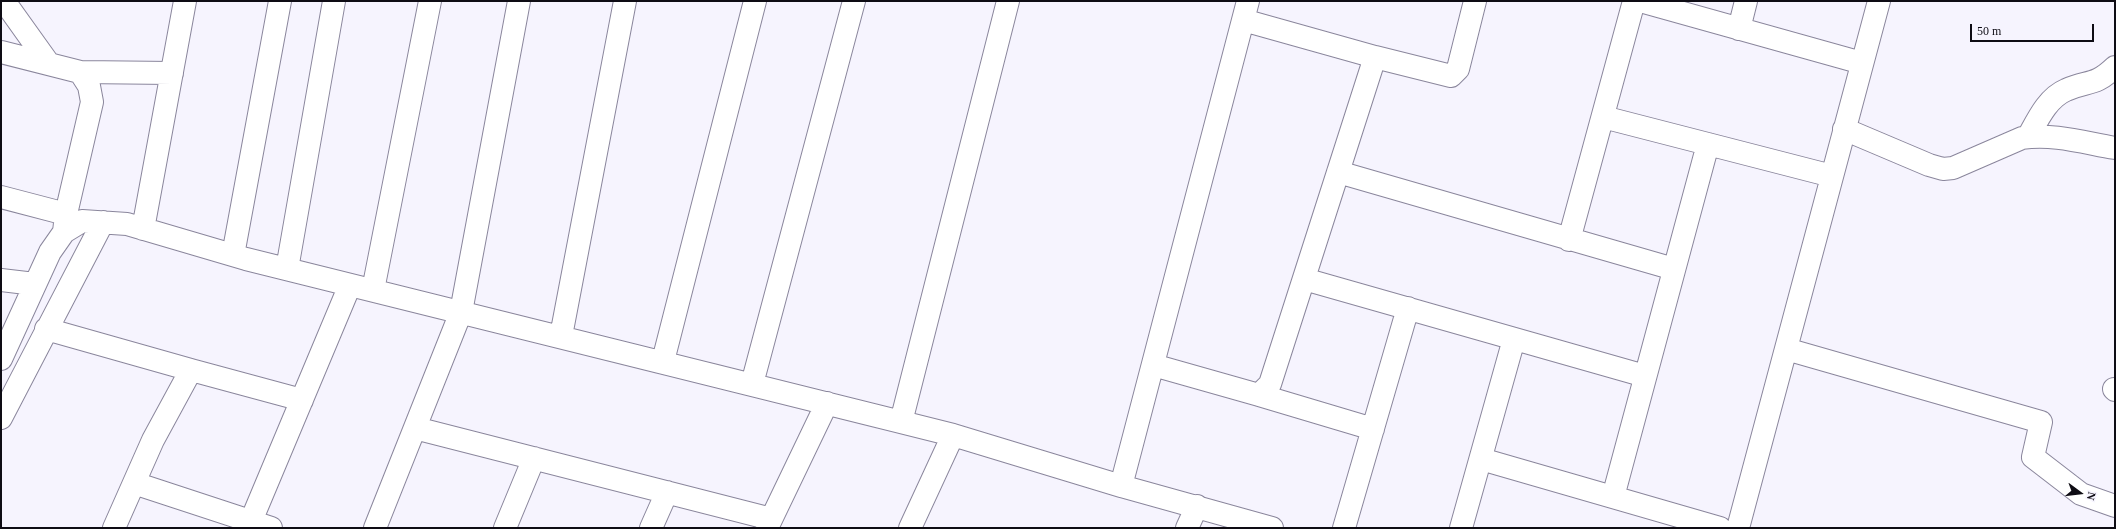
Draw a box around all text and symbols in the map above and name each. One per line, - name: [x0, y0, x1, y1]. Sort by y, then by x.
- scale bar: [1972, 16, 2096, 42]
- text: 50 m: [1977, 24, 2001, 38]
- north arrow: [2060, 473, 2100, 513]
- text: N: [2085, 491, 2098, 501]

